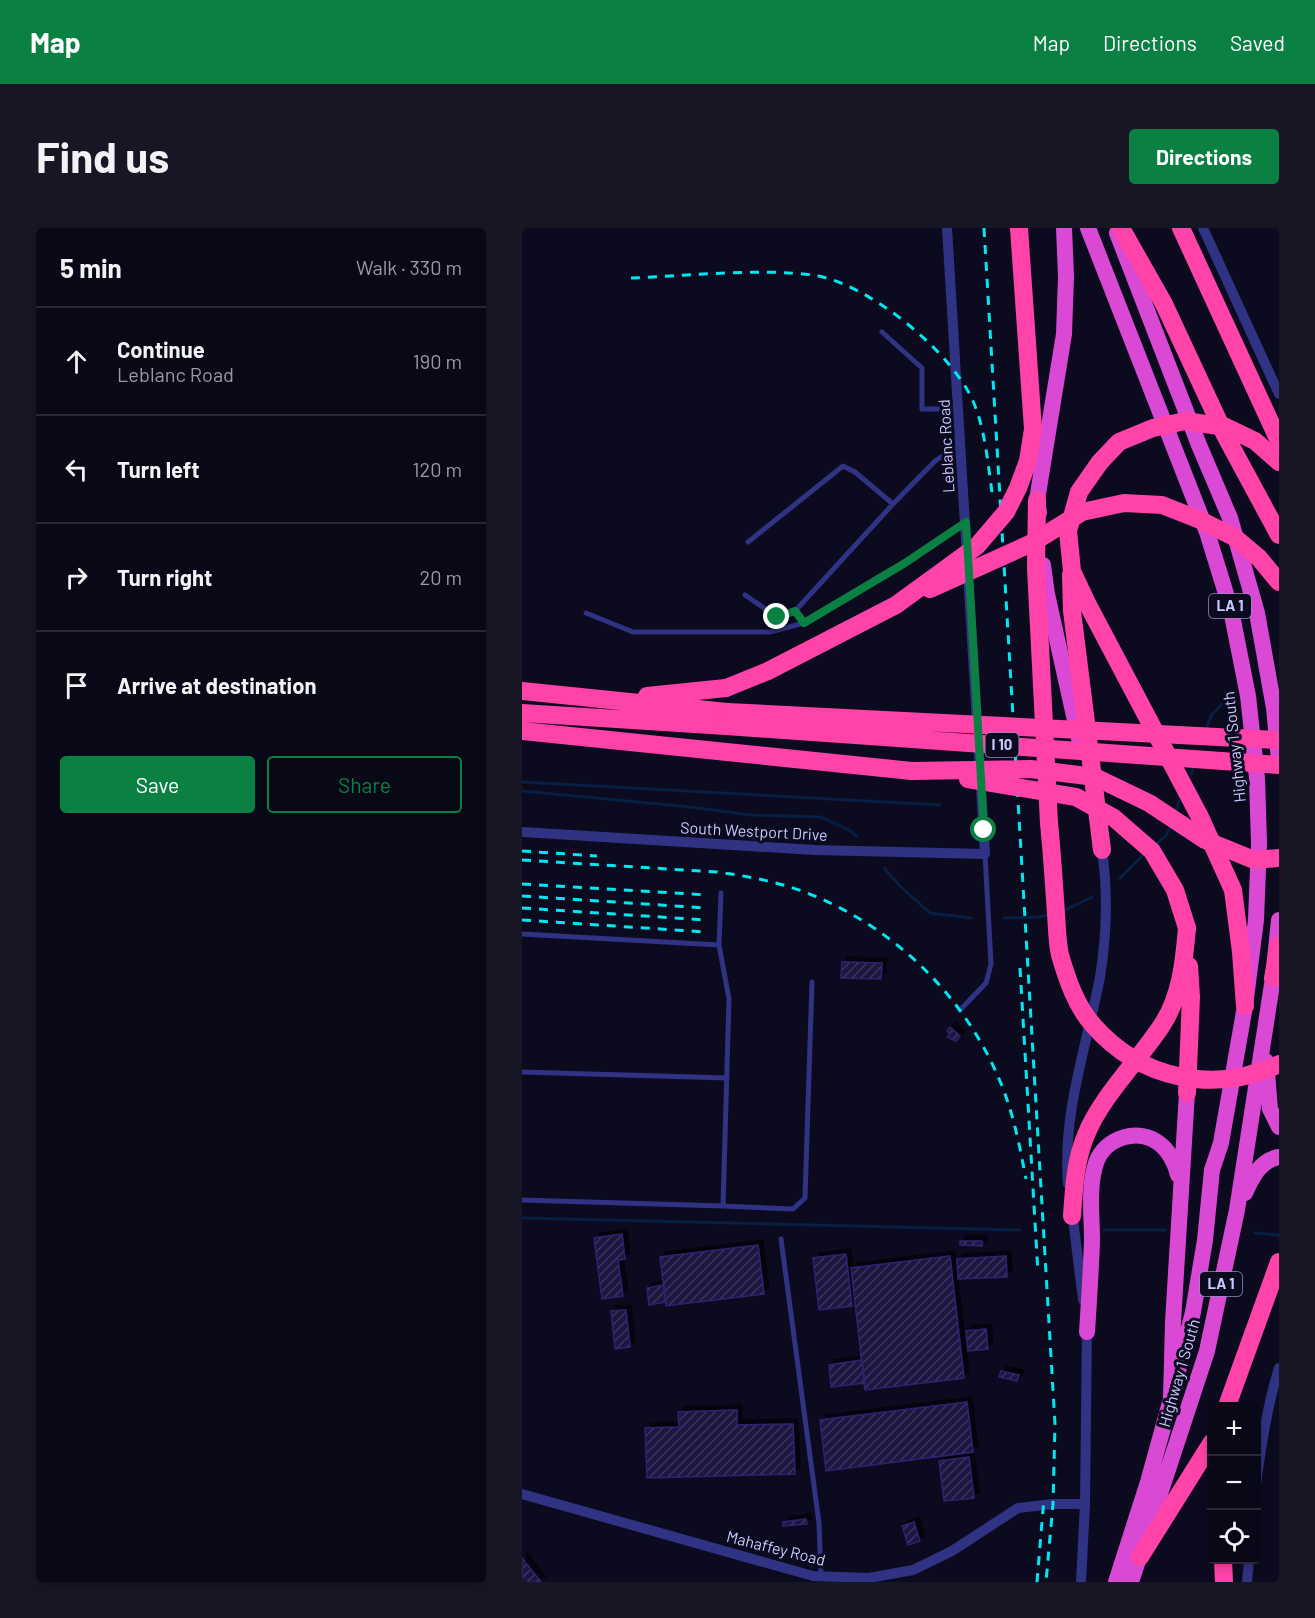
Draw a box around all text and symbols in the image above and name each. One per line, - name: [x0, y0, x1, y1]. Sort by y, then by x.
- text: Map: [30, 25, 81, 59]
- text: Map: [1033, 30, 1070, 55]
- text: Directions: [1103, 30, 1197, 55]
- text: Saved: [1230, 30, 1285, 55]
- button: Directions: [1129, 129, 1279, 184]
- text: Find us: [36, 131, 169, 181]
- text: 5 min: [60, 252, 122, 283]
- text: Walk · 330 m: [356, 255, 462, 279]
- text: Continue: [117, 336, 205, 362]
- icon: ahead: [60, 345, 93, 378]
- text: 190 m: [413, 349, 462, 373]
- text: Leblanc Road: [117, 362, 234, 386]
- street label: Leblanc Road: [934, 399, 957, 493]
- icon: left: [60, 453, 93, 486]
- text: Turn left: [117, 456, 200, 482]
- text: 120 m: [412, 457, 462, 481]
- icon: right: [60, 561, 93, 594]
- text: Turn right: [117, 564, 212, 590]
- text: 20 m: [419, 565, 462, 589]
- road number: LA 1: [1209, 594, 1251, 618]
- route end: [763, 603, 789, 629]
- icon: arrive: [60, 669, 93, 702]
- text: Arrive at destination: [117, 672, 316, 698]
- street label: Highway 1 South: [1218, 691, 1249, 803]
- road number: I 10: [986, 733, 1018, 757]
- button: Save: [60, 756, 255, 813]
- button: Share: [267, 756, 462, 813]
- route start: [970, 816, 996, 842]
- street label: South Westport Drive: [680, 817, 828, 844]
- road number: LA 1: [1200, 1272, 1242, 1296]
- street label: Highway 1 South: [1154, 1317, 1203, 1429]
- map controls: [1207, 1402, 1261, 1564]
- button: +: [1207, 1402, 1261, 1456]
- button: −: [1207, 1456, 1261, 1510]
- button: locate: [1207, 1510, 1261, 1564]
- street label: Mahaffey Road: [725, 1526, 828, 1569]

